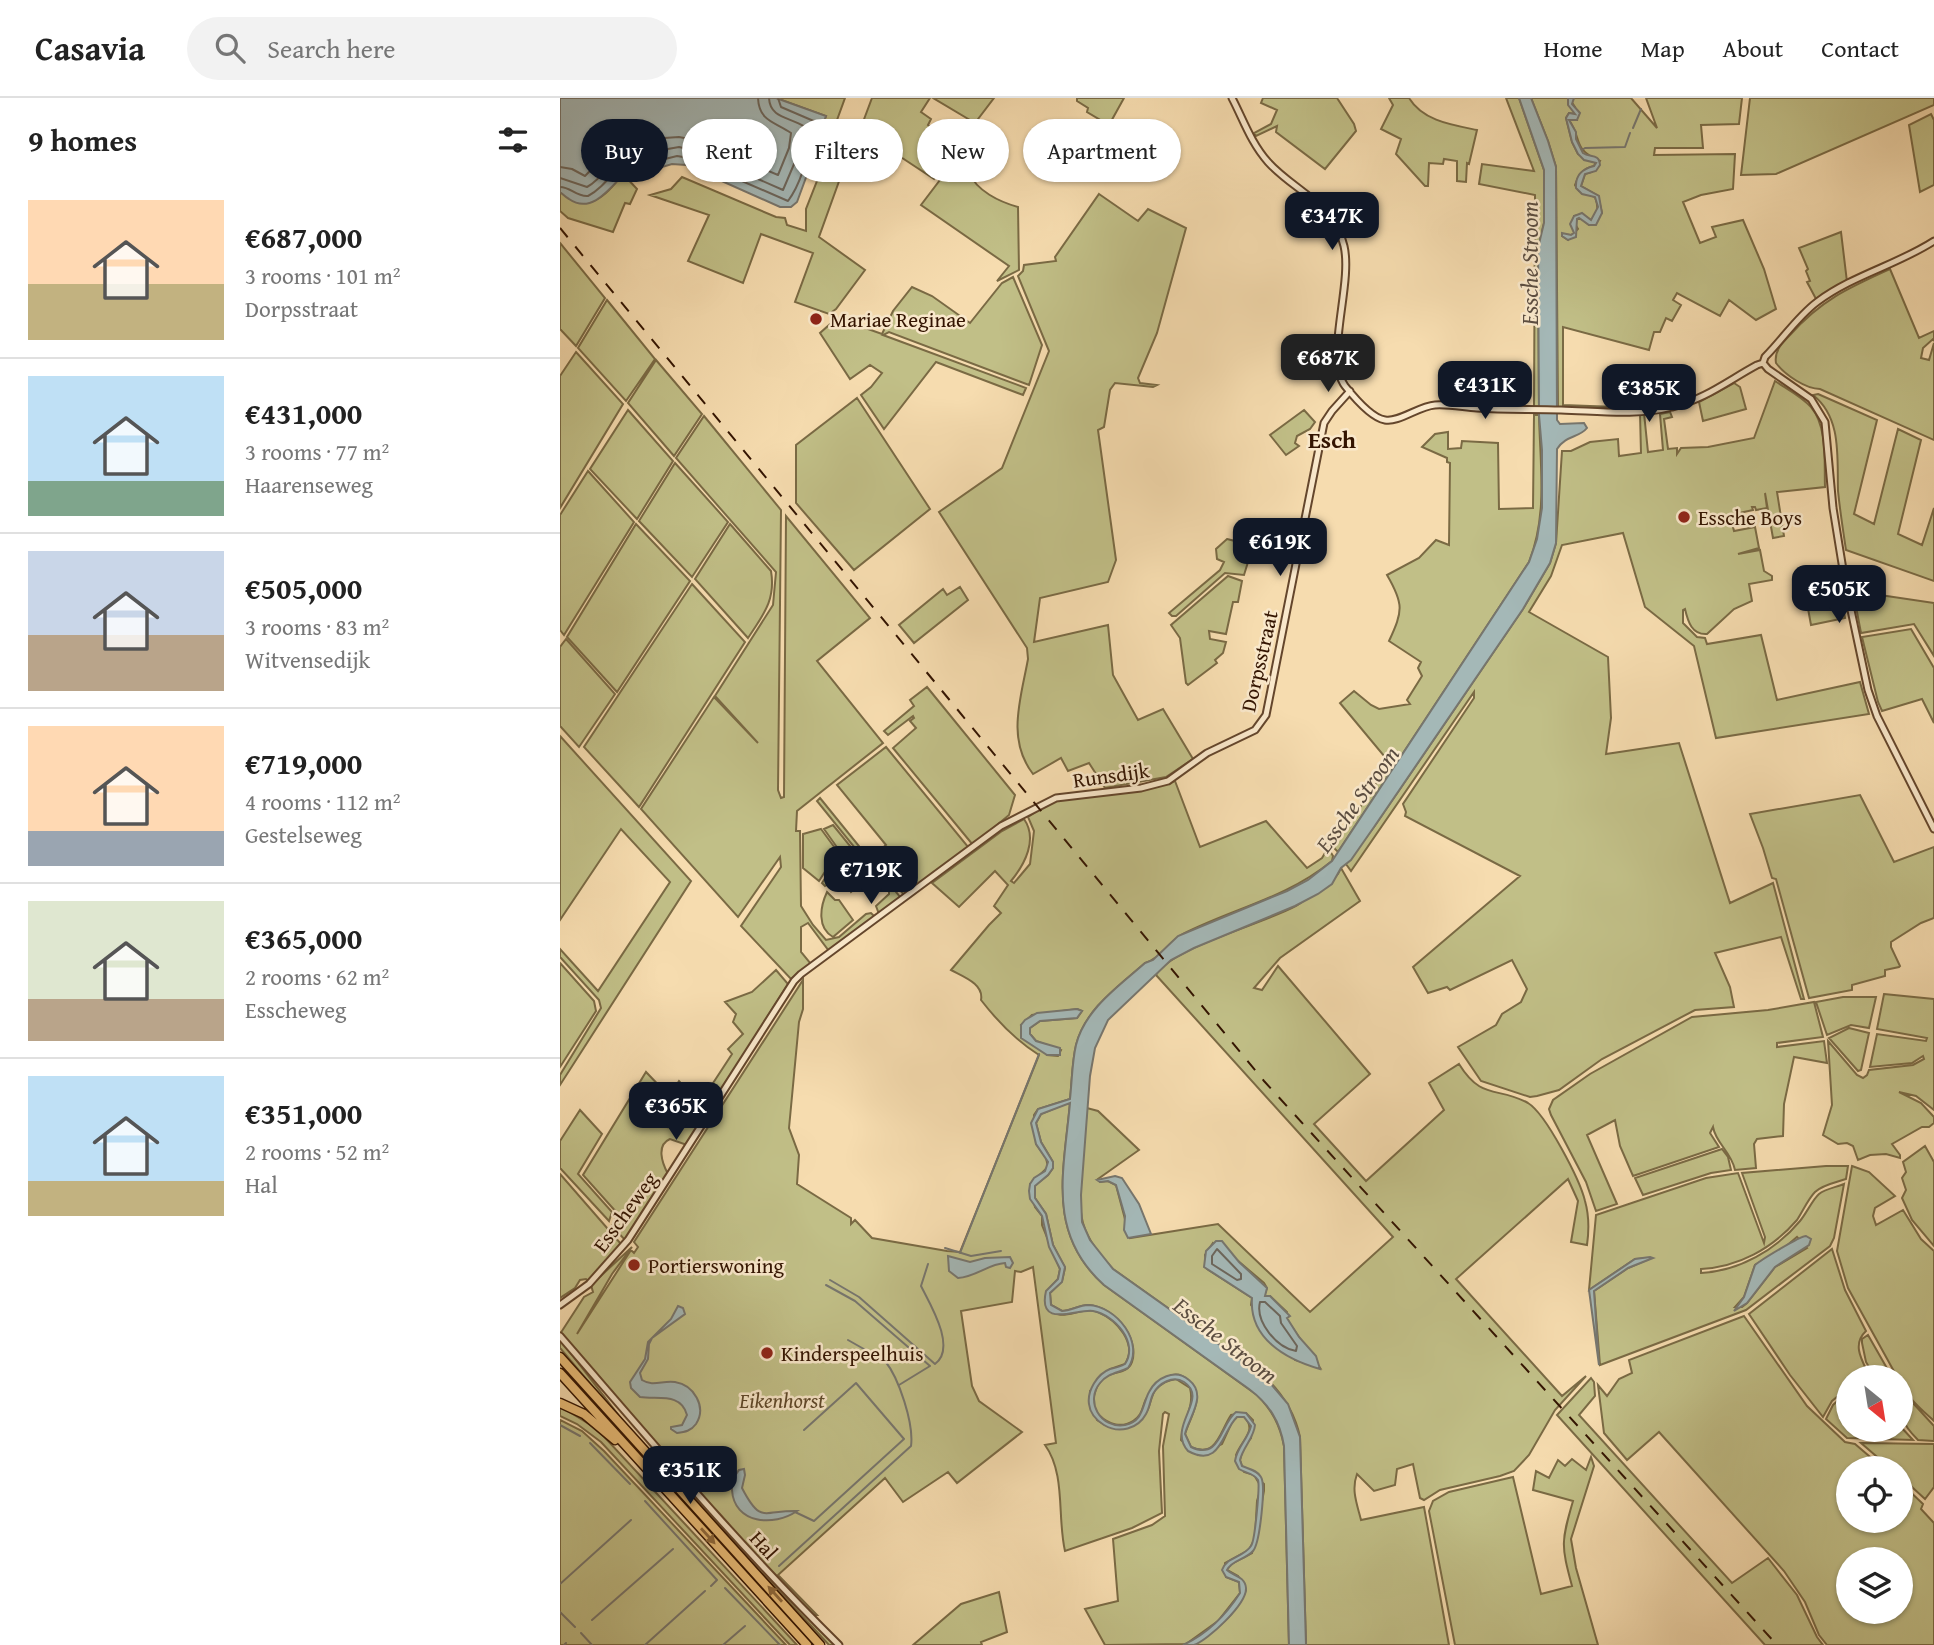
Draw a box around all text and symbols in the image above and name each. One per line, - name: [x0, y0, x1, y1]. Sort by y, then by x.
- search box: [187, 17, 677, 80]
- text: Casavia: [35, 24, 145, 72]
- icon: search: [211, 29, 249, 67]
- text: Search here: [267, 29, 396, 68]
- text: Home: [1544, 31, 1603, 66]
- text: Map: [1641, 31, 1685, 66]
- text: About: [1723, 31, 1783, 66]
- text: Contact: [1821, 31, 1899, 66]
- text: 9 homes: [28, 118, 137, 162]
- chip: Buy: [581, 119, 668, 182]
- chip: Rent: [682, 119, 777, 182]
- chip: Filters: [791, 119, 903, 182]
- chip: New: [917, 119, 1009, 182]
- chip: Apartment: [1023, 119, 1181, 182]
- icon: filters: [494, 121, 532, 159]
- pin: €347K: [1283, 192, 1381, 252]
- text: €347K: [1301, 198, 1363, 231]
- water label: Essche Stroom: [1513, 201, 1546, 326]
- text: €687,000: [245, 215, 362, 259]
- icon: home: [84, 228, 168, 312]
- text: 3 rooms · 101 m²: [245, 259, 400, 292]
- text: Dorpsstraat: [245, 292, 358, 325]
- place label: Mariae Reginae: [830, 304, 966, 335]
- marker: Mariae Reginae: [808, 311, 824, 327]
- pin: €687K: [1279, 334, 1377, 394]
- text: €687K: [1297, 340, 1359, 373]
- pin: €431K: [1436, 362, 1534, 421]
- pin: €385K: [1600, 364, 1698, 424]
- text: €431K: [1454, 367, 1516, 400]
- text: €385K: [1618, 370, 1680, 403]
- text: €431,000: [245, 391, 362, 435]
- icon: home: [84, 404, 168, 488]
- district label: Esch: [1308, 422, 1356, 457]
- text: 3 rooms · 77 m²: [245, 435, 389, 468]
- text: Haarenseweg: [245, 468, 373, 501]
- place label: Essche Boys: [1698, 502, 1802, 533]
- marker: Essche Boys: [1676, 509, 1692, 525]
- pin: €619K: [1231, 518, 1329, 578]
- text: €619K: [1249, 524, 1311, 557]
- text: €505,000: [245, 566, 362, 610]
- pin: €505K: [1790, 566, 1888, 625]
- text: €505K: [1808, 571, 1870, 604]
- icon: home: [84, 579, 168, 663]
- street label: Dorpsstraat: [1232, 607, 1286, 715]
- text: 3 rooms · 83 m²: [245, 610, 389, 643]
- text: Witvensedijk: [245, 643, 370, 676]
- water label: Essche Stroom: [1306, 739, 1407, 860]
- text: €719,000: [245, 741, 362, 785]
- icon: home: [84, 754, 168, 838]
- street label: Runsdijk: [1071, 754, 1152, 796]
- text: 4 rooms · 112 m²: [245, 785, 400, 818]
- text: Gestelseweg: [245, 818, 362, 851]
- pin: €719K: [822, 846, 920, 906]
- text: €719K: [840, 852, 902, 885]
- text: €365,000: [245, 916, 362, 960]
- icon: home: [84, 929, 168, 1013]
- text: 2 rooms · 62 m²: [245, 960, 389, 993]
- text: Esscheweg: [245, 993, 347, 1026]
- pin: €365K: [627, 1082, 725, 1142]
- text: €365K: [645, 1088, 707, 1121]
- text: €351,000: [245, 1091, 362, 1135]
- icon: home: [84, 1104, 168, 1188]
- text: 2 rooms · 52 m²: [245, 1135, 389, 1168]
- street label: Esscheweg: [585, 1165, 665, 1259]
- text: Hal: [245, 1168, 278, 1201]
- place label: Portierswoning: [648, 1250, 785, 1281]
- marker: Portierswoning: [626, 1257, 642, 1273]
- water label: Essche Stroom: [1166, 1288, 1285, 1391]
- place label: Kinderspeelhuis: [781, 1338, 924, 1369]
- marker: Kinderspeelhuis: [759, 1345, 775, 1361]
- north arrow: [1836, 1365, 1913, 1442]
- map controls: [1836, 1365, 1913, 1624]
- park label: Eikenhorst: [738, 1385, 825, 1416]
- pin: €351K: [641, 1446, 739, 1506]
- text: €351K: [659, 1452, 721, 1485]
- button: locate: [1836, 1456, 1913, 1533]
- street label: Hal: [743, 1524, 786, 1567]
- one-way arrow: [700, 1527, 716, 1545]
- button: layers: [1836, 1547, 1913, 1624]
- one-way arrow: [767, 1586, 783, 1603]

